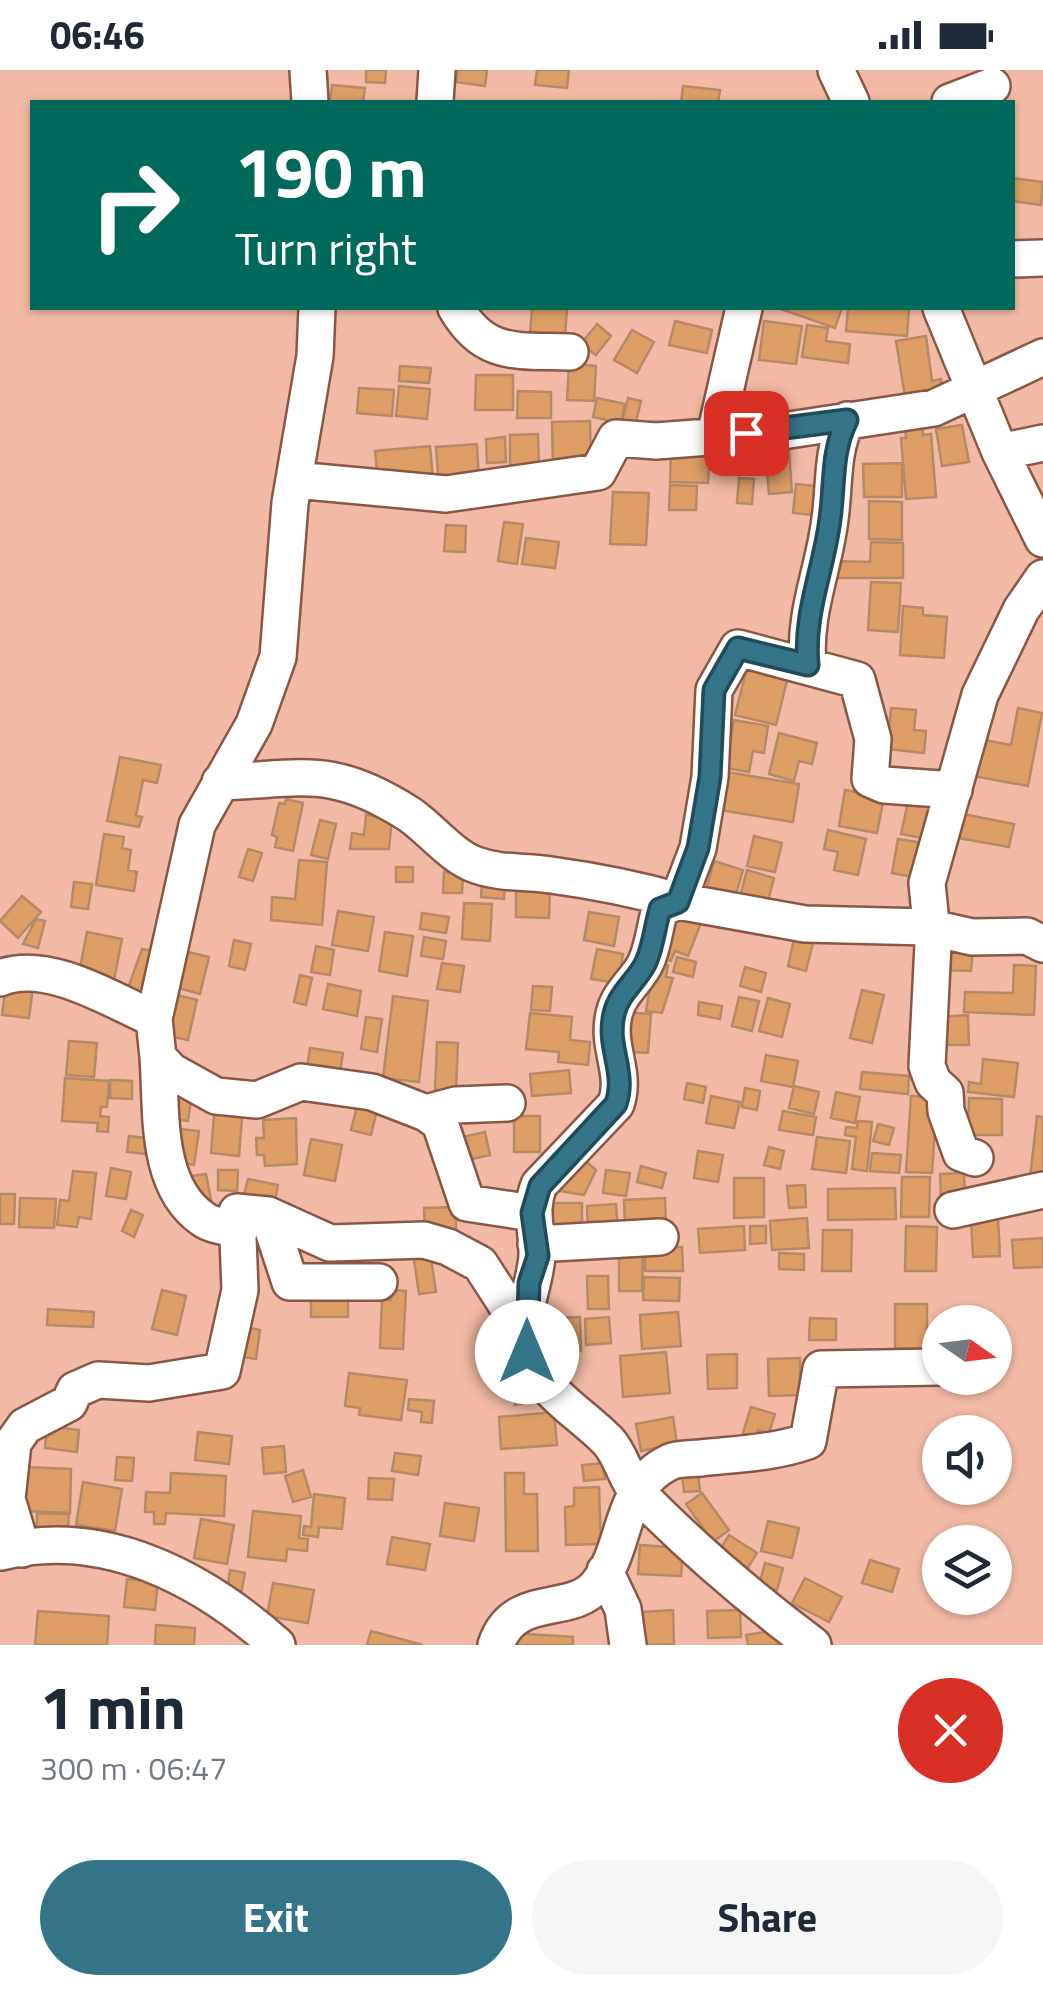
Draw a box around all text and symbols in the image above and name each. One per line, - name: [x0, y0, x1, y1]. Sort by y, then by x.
- text: 06:46: [50, 6, 145, 64]
- text: 190 m: [235, 118, 427, 224]
- icon: right: [70, 140, 200, 270]
- text: Turn right: [235, 214, 417, 282]
- pin: [704, 391, 789, 476]
- icon: arrive: [719, 406, 774, 461]
- position arrow: [475, 1300, 579, 1404]
- north arrow: [922, 1305, 1012, 1395]
- map controls: [922, 1305, 1012, 1615]
- button: sound: [922, 1415, 1012, 1505]
- button: layers: [922, 1525, 1012, 1615]
- text: 1 min: [40, 1661, 186, 1752]
- button: close: [898, 1678, 1003, 1783]
- text: 300 m · 06:47: [40, 1744, 227, 1792]
- button: Exit: [40, 1860, 512, 1975]
- button: Share: [532, 1860, 1003, 1975]

